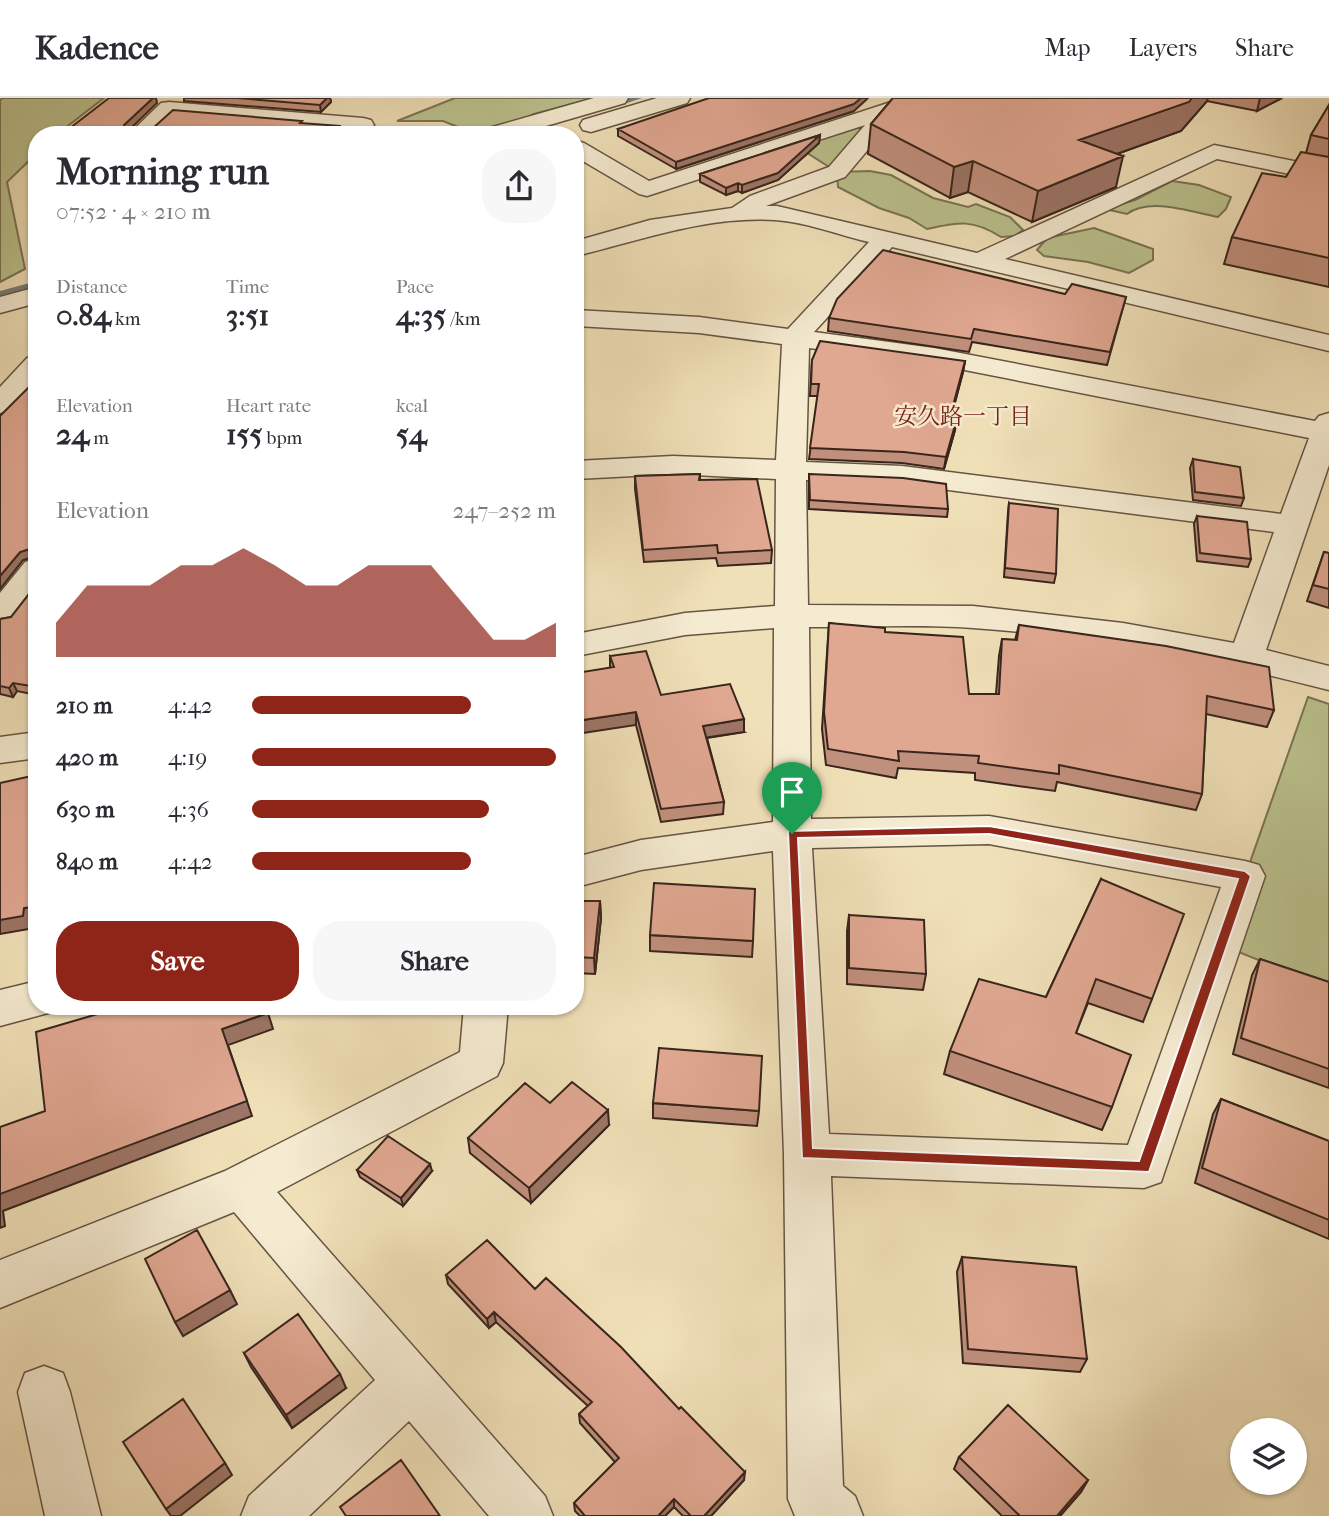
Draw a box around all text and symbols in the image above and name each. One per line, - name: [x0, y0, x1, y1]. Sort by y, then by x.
- text: Kadence: [35, 29, 159, 68]
- text: Map: [1045, 34, 1091, 62]
- text: Layers: [1129, 34, 1197, 62]
- text: Share: [1235, 34, 1294, 62]
- text: Morning run: [56, 149, 269, 194]
- button: share: [482, 149, 556, 223]
- text: 07:52 · 4 × 210 m: [56, 198, 211, 225]
- text: Distance: [56, 276, 127, 298]
- text: Time: [226, 276, 269, 298]
- text: Pace: [396, 276, 434, 298]
- text: 0.84: [56, 298, 111, 333]
- text: 3:51: [226, 298, 269, 333]
- text: 4:35: [396, 298, 446, 333]
- text: km: [111, 308, 141, 330]
- text: /km: [446, 308, 481, 330]
- text: Elevation: [56, 395, 133, 417]
- text: Heart rate: [226, 395, 311, 417]
- text: kcal: [396, 395, 428, 417]
- district label: 安久路一丁目: [894, 403, 1032, 430]
- text: 24: [56, 417, 89, 452]
- text: 155: [226, 417, 262, 452]
- text: 54: [396, 417, 427, 452]
- text: m: [89, 427, 109, 449]
- text: bpm: [262, 427, 302, 449]
- text: Elevation: [56, 497, 149, 524]
- text: 247–252 m: [452, 497, 556, 524]
- text: 210 m: [56, 692, 113, 719]
- text: 4:42: [168, 692, 213, 719]
- text: 420 m: [56, 744, 118, 771]
- text: 4:19: [168, 744, 207, 771]
- pin: [762, 762, 822, 834]
- icon: arrive: [773, 773, 811, 811]
- text: 630 m: [56, 796, 115, 823]
- text: 4:36: [168, 796, 209, 823]
- text: 840 m: [56, 848, 118, 875]
- text: 4:42: [168, 848, 213, 875]
- button: Save: [56, 921, 299, 1001]
- button: Share: [313, 921, 556, 1001]
- map controls: [1230, 1418, 1307, 1495]
- button: layers: [1230, 1418, 1307, 1495]

